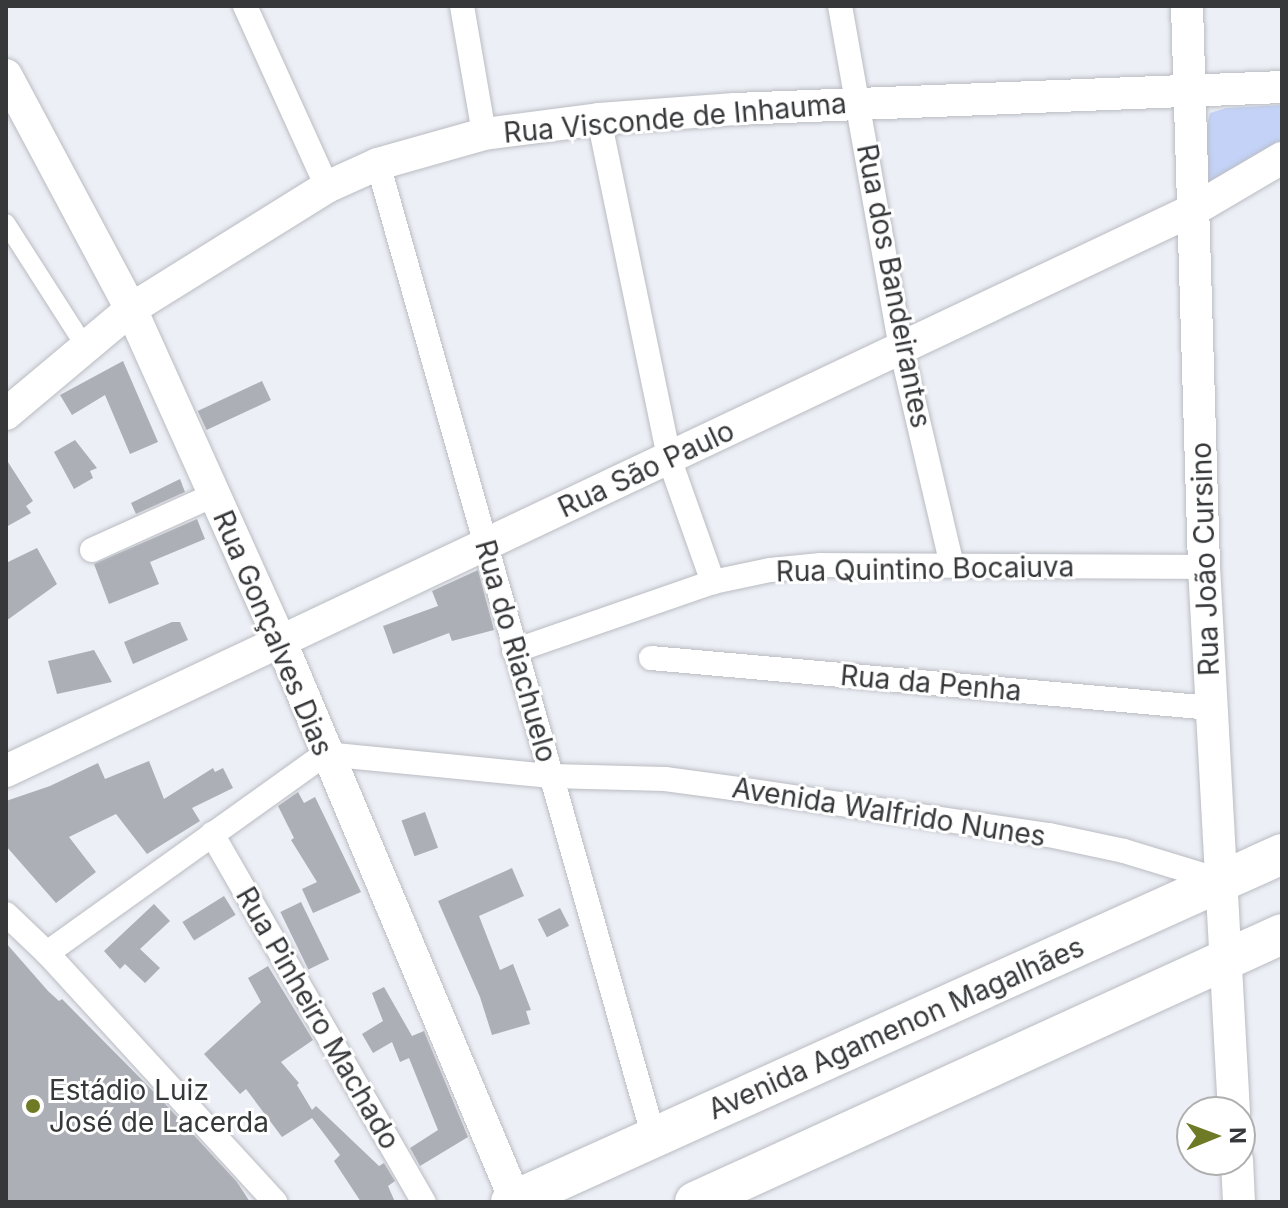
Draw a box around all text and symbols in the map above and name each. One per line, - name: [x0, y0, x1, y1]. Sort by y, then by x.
- street label: Rua Visconde de Inhauma: [502, 86, 848, 150]
- street label: Rua dos Bandeirantes: [850, 141, 938, 431]
- street label: Rua São Paulo: [553, 414, 739, 524]
- street label: Rua João Cursino: [1184, 441, 1226, 677]
- street label: Rua Gonçalves Dias: [206, 505, 340, 761]
- street label: Rua do Riachuelo: [468, 536, 564, 766]
- street label: Rua Quintino Bocaiuva: [776, 550, 1074, 588]
- street label: Rua da Penha: [839, 658, 1023, 708]
- street label: Avenida Walfrido Nunes: [730, 771, 1048, 853]
- street label: Rua Pinheiro Machado: [229, 881, 407, 1155]
- street label: Avenida Agamenon Magalhães: [703, 930, 1089, 1126]
- place label: Estádio Luiz José de Lacerda: [49, 1073, 269, 1139]
- north arrow: [1176, 1096, 1256, 1176]
- marker: Estádio Luiz José de Lacerda: [24, 1097, 42, 1115]
- text: N: [1225, 1127, 1251, 1144]

